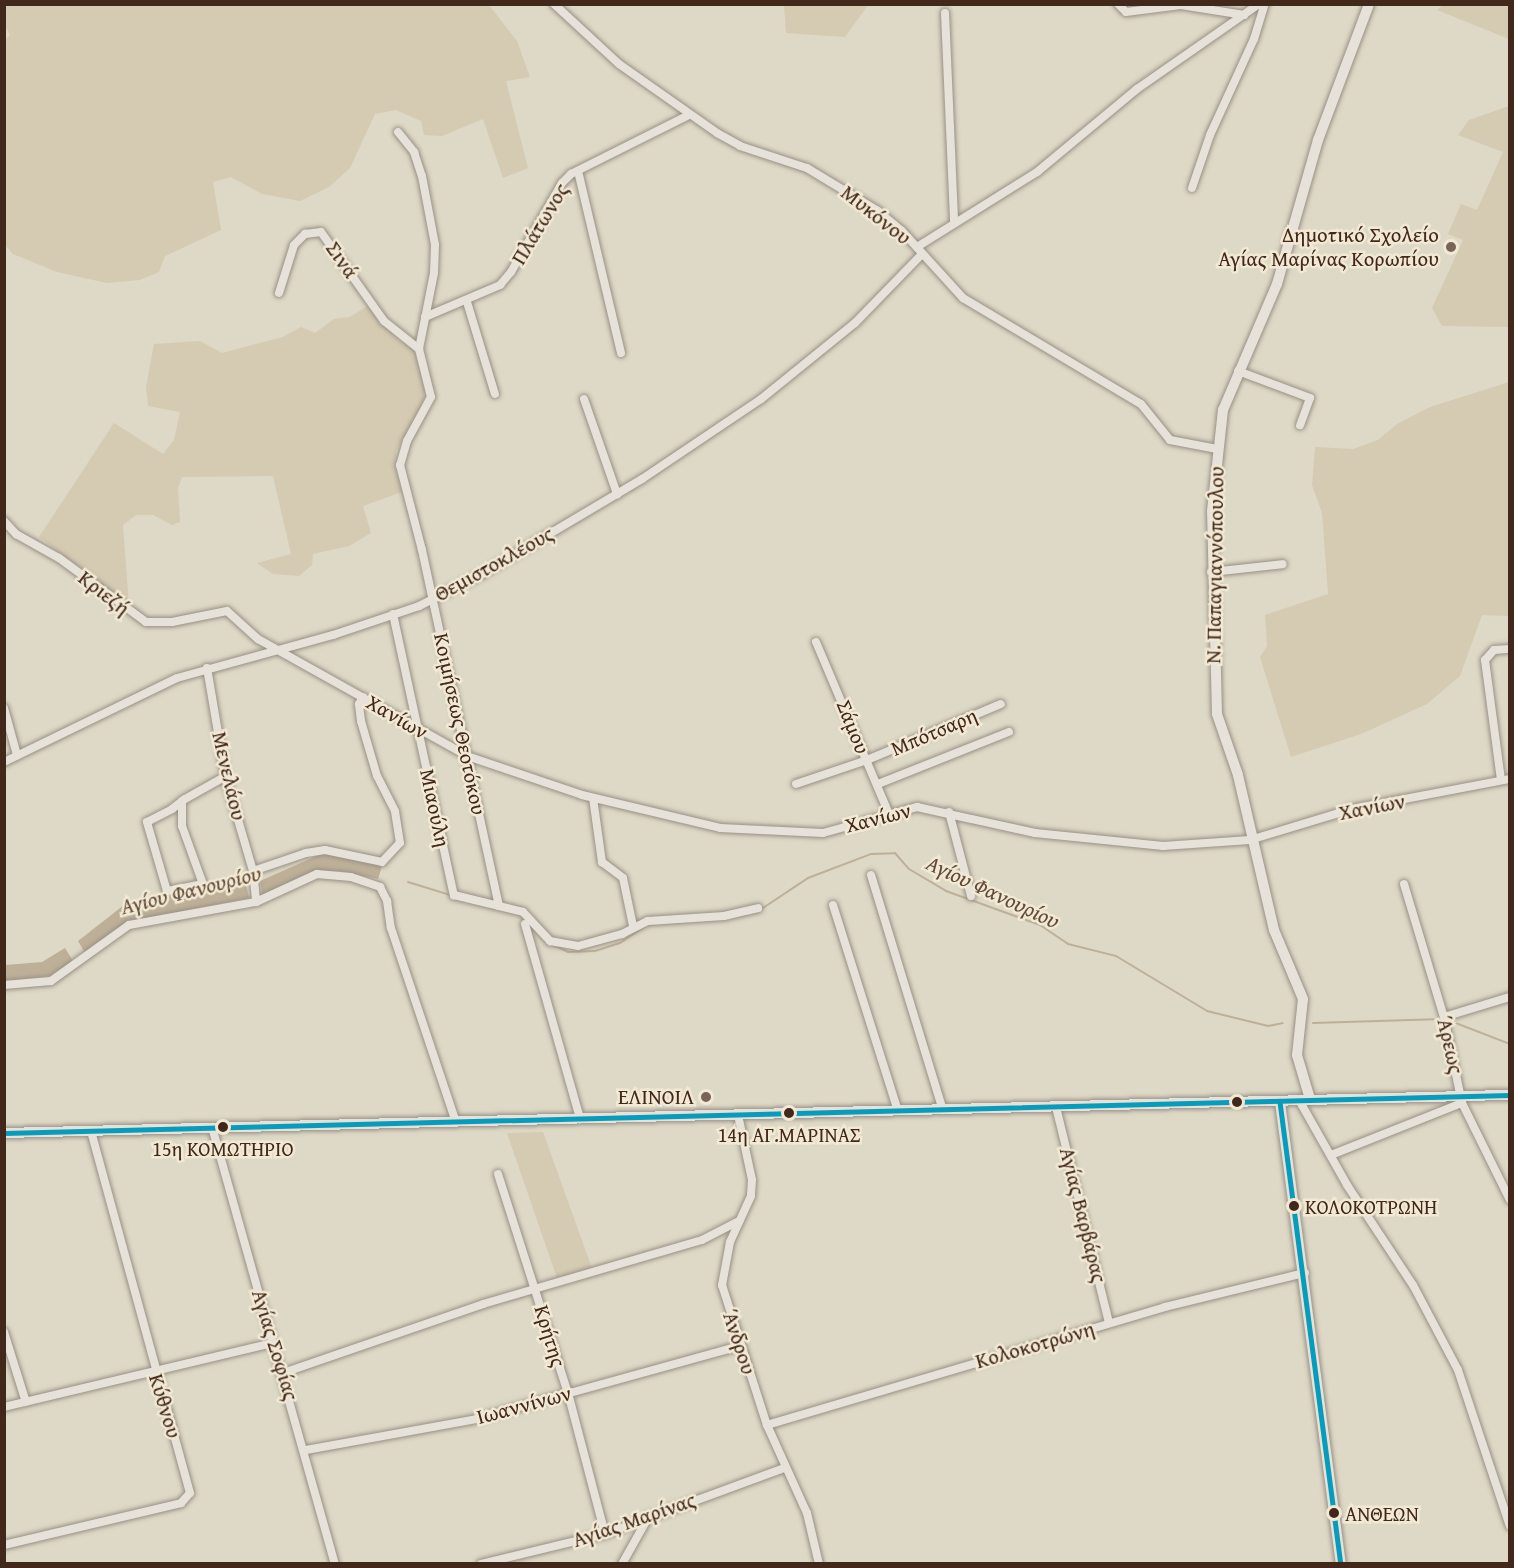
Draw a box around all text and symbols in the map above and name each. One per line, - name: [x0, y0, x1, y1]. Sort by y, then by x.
- street label: Πλάτωνος: [506, 179, 574, 269]
- street label: Μυκόνου: [836, 180, 916, 250]
- place label: Δημοτικό Σχολείο Αγίας Μαρίνας Κορωπίου: [1218, 222, 1439, 272]
- street label: Σινά: [320, 237, 364, 283]
- marker: Δημοτικό Σχολείο Αγίας Μαρίνας Κορωπίου: [1444, 240, 1458, 254]
- street label: Ν. Παπαγιαννόπουλου: [1201, 466, 1229, 664]
- street label: Θεμιστοκλέους: [430, 521, 558, 607]
- street label: Κριεζή: [73, 565, 135, 621]
- street label: Κοιμήσεως Θεοτόκου: [428, 631, 492, 817]
- street label: Χανίων: [362, 689, 432, 745]
- street label: Σάμου: [831, 696, 875, 758]
- street label: Μπότσαρη: [887, 703, 981, 761]
- street label: Μενελάου: [207, 729, 251, 823]
- street label: Μιαούλη: [414, 767, 456, 849]
- street label: Χανίων: [1337, 788, 1407, 826]
- street label: Χανίων: [842, 798, 914, 838]
- water label: Αγίου Φανουρίου: [922, 850, 1064, 934]
- water label: Αγίου Φανουρίου: [118, 860, 264, 920]
- street label: Άρεως: [1431, 1014, 1469, 1076]
- place label: ΕΛΙΝΟΙΛ: [618, 1084, 694, 1110]
- marker: ΕΛΙΝΟΙΛ: [699, 1090, 713, 1104]
- unlabelled marker: [1231, 1096, 1243, 1108]
- marker: 14η ΑΓ.ΜΑΡΙΝΑΣ: [783, 1107, 795, 1119]
- marker: 15η ΚΟΜΩΤΗΡΙΟ: [217, 1121, 229, 1133]
- place label: 14η ΑΓ.ΜΑΡΙΝΑΣ: [718, 1122, 860, 1146]
- place label: 15η ΚΟΜΩΤΗΡΙΟ: [152, 1136, 294, 1160]
- street label: Αγίας Βαρβάρας: [1054, 1145, 1112, 1285]
- place label: ΚΟΛΟΚΟΤΡΩΝΗ: [1305, 1194, 1437, 1218]
- marker: ΚΟΛΟΚΟΤΡΩΝΗ: [1288, 1200, 1300, 1212]
- street label: Αγίας Σοφίας: [246, 1286, 304, 1404]
- street label: Κρήτης: [529, 1302, 571, 1370]
- street label: Άνδρου: [717, 1306, 761, 1378]
- street label: Κολοκοτρώνη: [973, 1316, 1097, 1374]
- street label: Κύθνου: [143, 1371, 187, 1441]
- street label: Ιωαννίνων: [474, 1380, 574, 1430]
- street label: Αγίας Μαρίνας: [569, 1487, 699, 1553]
- place label: ΑΝΘΕΩΝ: [1345, 1501, 1419, 1525]
- marker: ΑΝΘΕΩΝ: [1328, 1507, 1340, 1519]

